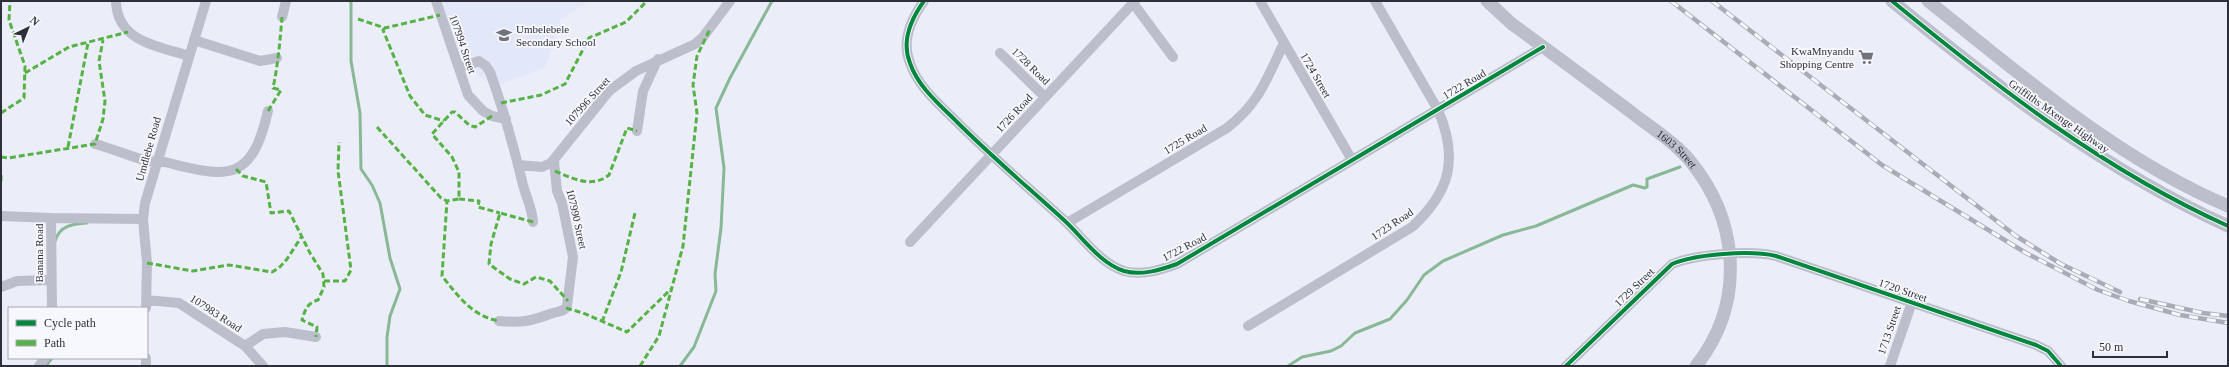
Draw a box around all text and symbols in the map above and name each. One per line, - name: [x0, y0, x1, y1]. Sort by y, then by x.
- north arrow: [8, 8, 48, 48]
- street label: 107994 Street: [447, 13, 479, 75]
- text: N: [28, 14, 42, 28]
- place label: Umbelebele Secondary School: [516, 23, 596, 48]
- school or university icon: Umbelebele Secondary School: [495, 26, 513, 44]
- street label: 1728 Road: [1010, 45, 1053, 87]
- place label: KwaMnyandu Shopping Centre: [1780, 45, 1854, 70]
- supermarket icon: KwaMnyandu Shopping Centre: [1857, 48, 1875, 66]
- street label: 1724 Street: [1298, 50, 1334, 100]
- street label: 1722 Road: [1440, 66, 1488, 101]
- street label: 107996 Street: [562, 74, 612, 128]
- street label: Griffiths Mxenge Highway: [2007, 77, 2112, 155]
- street label: 1726 Road: [993, 91, 1035, 135]
- street label: Umdlebe Road: [133, 115, 163, 183]
- street label: 1725 Road: [1161, 121, 1209, 156]
- street label: 1603 Street: [1654, 127, 1699, 170]
- street label: 107990 Street: [564, 188, 590, 250]
- street label: 1723 Road: [1369, 205, 1416, 242]
- street label: Banana Road: [33, 223, 45, 282]
- street label: 1722 Road: [1160, 230, 1208, 264]
- street label: 1729 Street: [1612, 265, 1656, 309]
- street label: 1720 Street: [1877, 276, 1929, 304]
- street label: 107983 Road: [188, 292, 244, 334]
- street label: 1713 Street: [1875, 304, 1903, 356]
- legend: [8, 307, 148, 359]
- text: Cycle path: [44, 316, 96, 330]
- scale bar: [2093, 333, 2167, 359]
- text: Path: [44, 336, 65, 350]
- text: 50 m: [2099, 340, 2124, 354]

